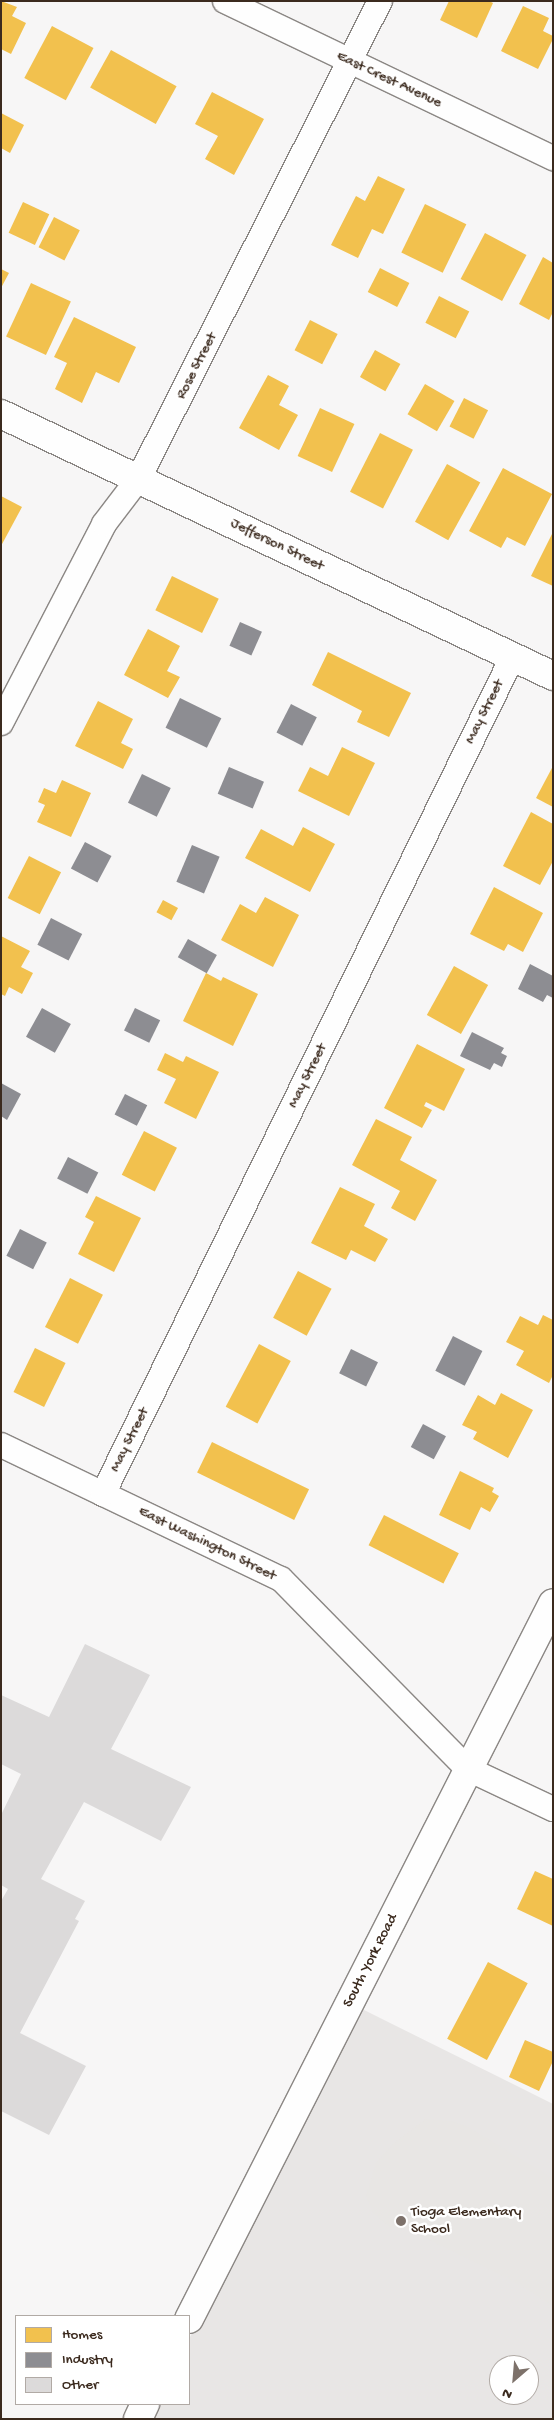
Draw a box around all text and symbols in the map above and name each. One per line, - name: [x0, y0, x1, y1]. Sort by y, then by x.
- street label: East Crest Avenue: [333, 48, 445, 112]
- street label: Rose Street: [173, 330, 221, 402]
- street label: Jefferson Street: [227, 515, 327, 575]
- street label: May Street: [462, 677, 508, 747]
- street label: May Street: [285, 1041, 331, 1111]
- street label: May Street: [107, 1405, 153, 1475]
- street label: East Washington Street: [135, 1503, 279, 1585]
- street label: South York Road: [340, 1911, 402, 2011]
- place label: Tioga Elementary School: [411, 2203, 521, 2238]
- marker: Tioga Elementary School: [395, 2215, 407, 2227]
- legend: [15, 2315, 190, 2405]
- text: Homes: [62, 2326, 102, 2344]
- text: Industry: [62, 2351, 113, 2369]
- north arrow: [489, 2355, 539, 2405]
- text: Other: [62, 2376, 98, 2394]
- text: N: [499, 2383, 515, 2403]

